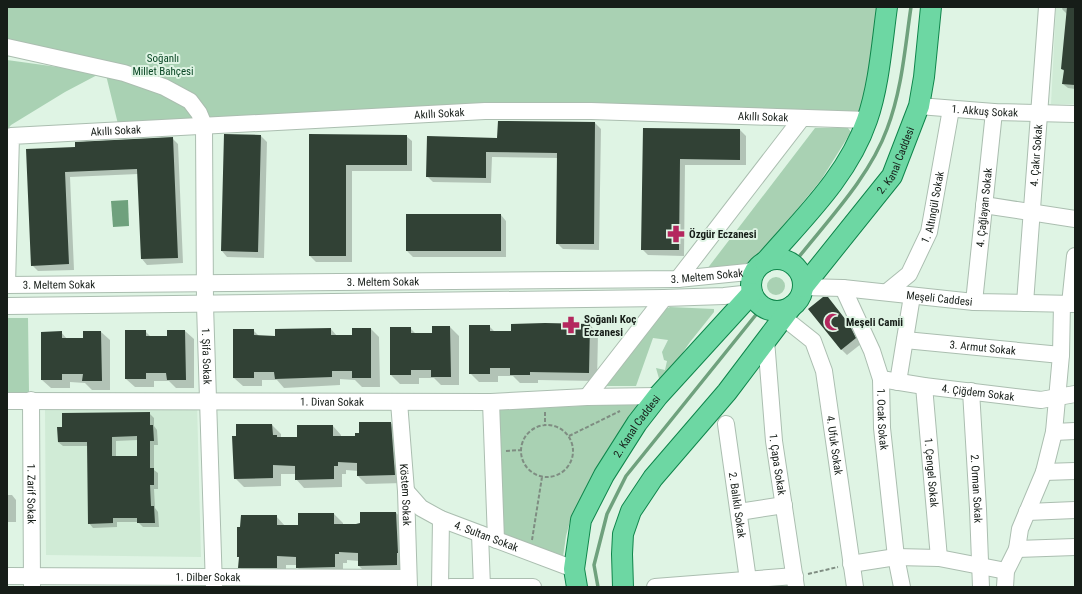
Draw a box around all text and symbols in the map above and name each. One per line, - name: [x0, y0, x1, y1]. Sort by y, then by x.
- park label: Soğanlı Millet Bahçesi: [132, 52, 194, 78]
- street label: 1. Akkuş Sokak: [951, 102, 1018, 119]
- street label: Akıllı Sokak: [414, 106, 465, 121]
- street label: Akıllı Sokak: [738, 109, 789, 124]
- street label: Akıllı Sokak: [90, 123, 141, 138]
- street label: 4. Çakır Sokak: [1027, 124, 1045, 187]
- street label: 2. Kanal Caddesi: [874, 125, 917, 196]
- street label: 4. Çağlayan Sokak: [973, 167, 995, 248]
- street label: 1. Altıngül Sokak: [918, 170, 946, 245]
- pharmacy icon: Özgür Eczanesi: [666, 224, 686, 244]
- place label: Özgür Eczanesi: [689, 227, 757, 241]
- street label: 3. Meltem Sokak: [671, 266, 744, 286]
- street label: 3. Meltem Sokak: [347, 275, 419, 288]
- street label: 3. Meltem Sokak: [23, 278, 95, 291]
- street label: Meşeli Caddesi: [906, 288, 973, 308]
- mosque icon: Meşeli Camii: [823, 312, 843, 332]
- place label: Soğanlı Koç Eczanesi: [584, 313, 636, 339]
- pharmacy icon: Soğanlı Koç Eczanesi: [561, 315, 581, 335]
- place label: Meşeli Camii: [846, 316, 903, 329]
- street label: 1. Şifa Sokak: [199, 328, 214, 385]
- street label: 3. Armut Sokak: [949, 338, 1016, 357]
- street label: 4. Çiğdem Sokak: [941, 382, 1015, 403]
- street label: 1. Ocak Sokak: [875, 388, 891, 451]
- street label: 2. Kanal Caddesi: [610, 392, 663, 460]
- street label: 1. Divan Sokak: [300, 395, 364, 408]
- street label: 4. Ufuk Sokak: [824, 415, 845, 476]
- street label: 1. Çapa Sokak: [767, 433, 789, 496]
- street label: 1. Çengel Sokak: [922, 437, 941, 508]
- street label: 2. Orman Sokak: [968, 454, 985, 523]
- street label: Köstem Sokak: [397, 463, 414, 526]
- street label: 1. Zarif Sokak: [25, 464, 38, 524]
- street label: 2. Balıklı Sokak: [726, 471, 749, 539]
- street label: 4. Sultan Sokak: [453, 518, 520, 554]
- street label: 1. Dilber Sokak: [175, 570, 241, 584]

